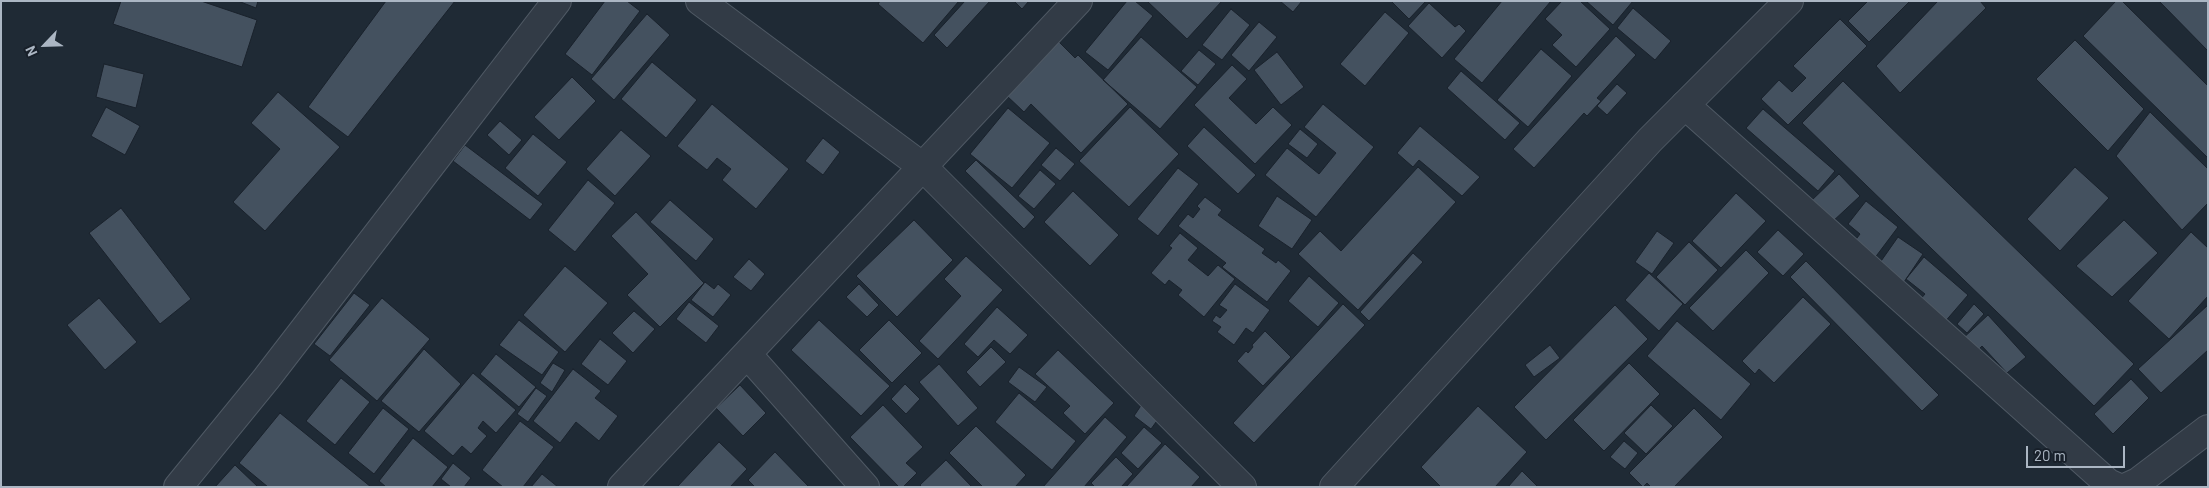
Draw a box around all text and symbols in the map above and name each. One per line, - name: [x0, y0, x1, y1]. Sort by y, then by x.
- north arrow: [20, 20, 70, 70]
- text: N: [21, 44, 40, 59]
- scale bar: [2029, 436, 2128, 468]
- text: 20 m: [2034, 446, 2066, 464]

